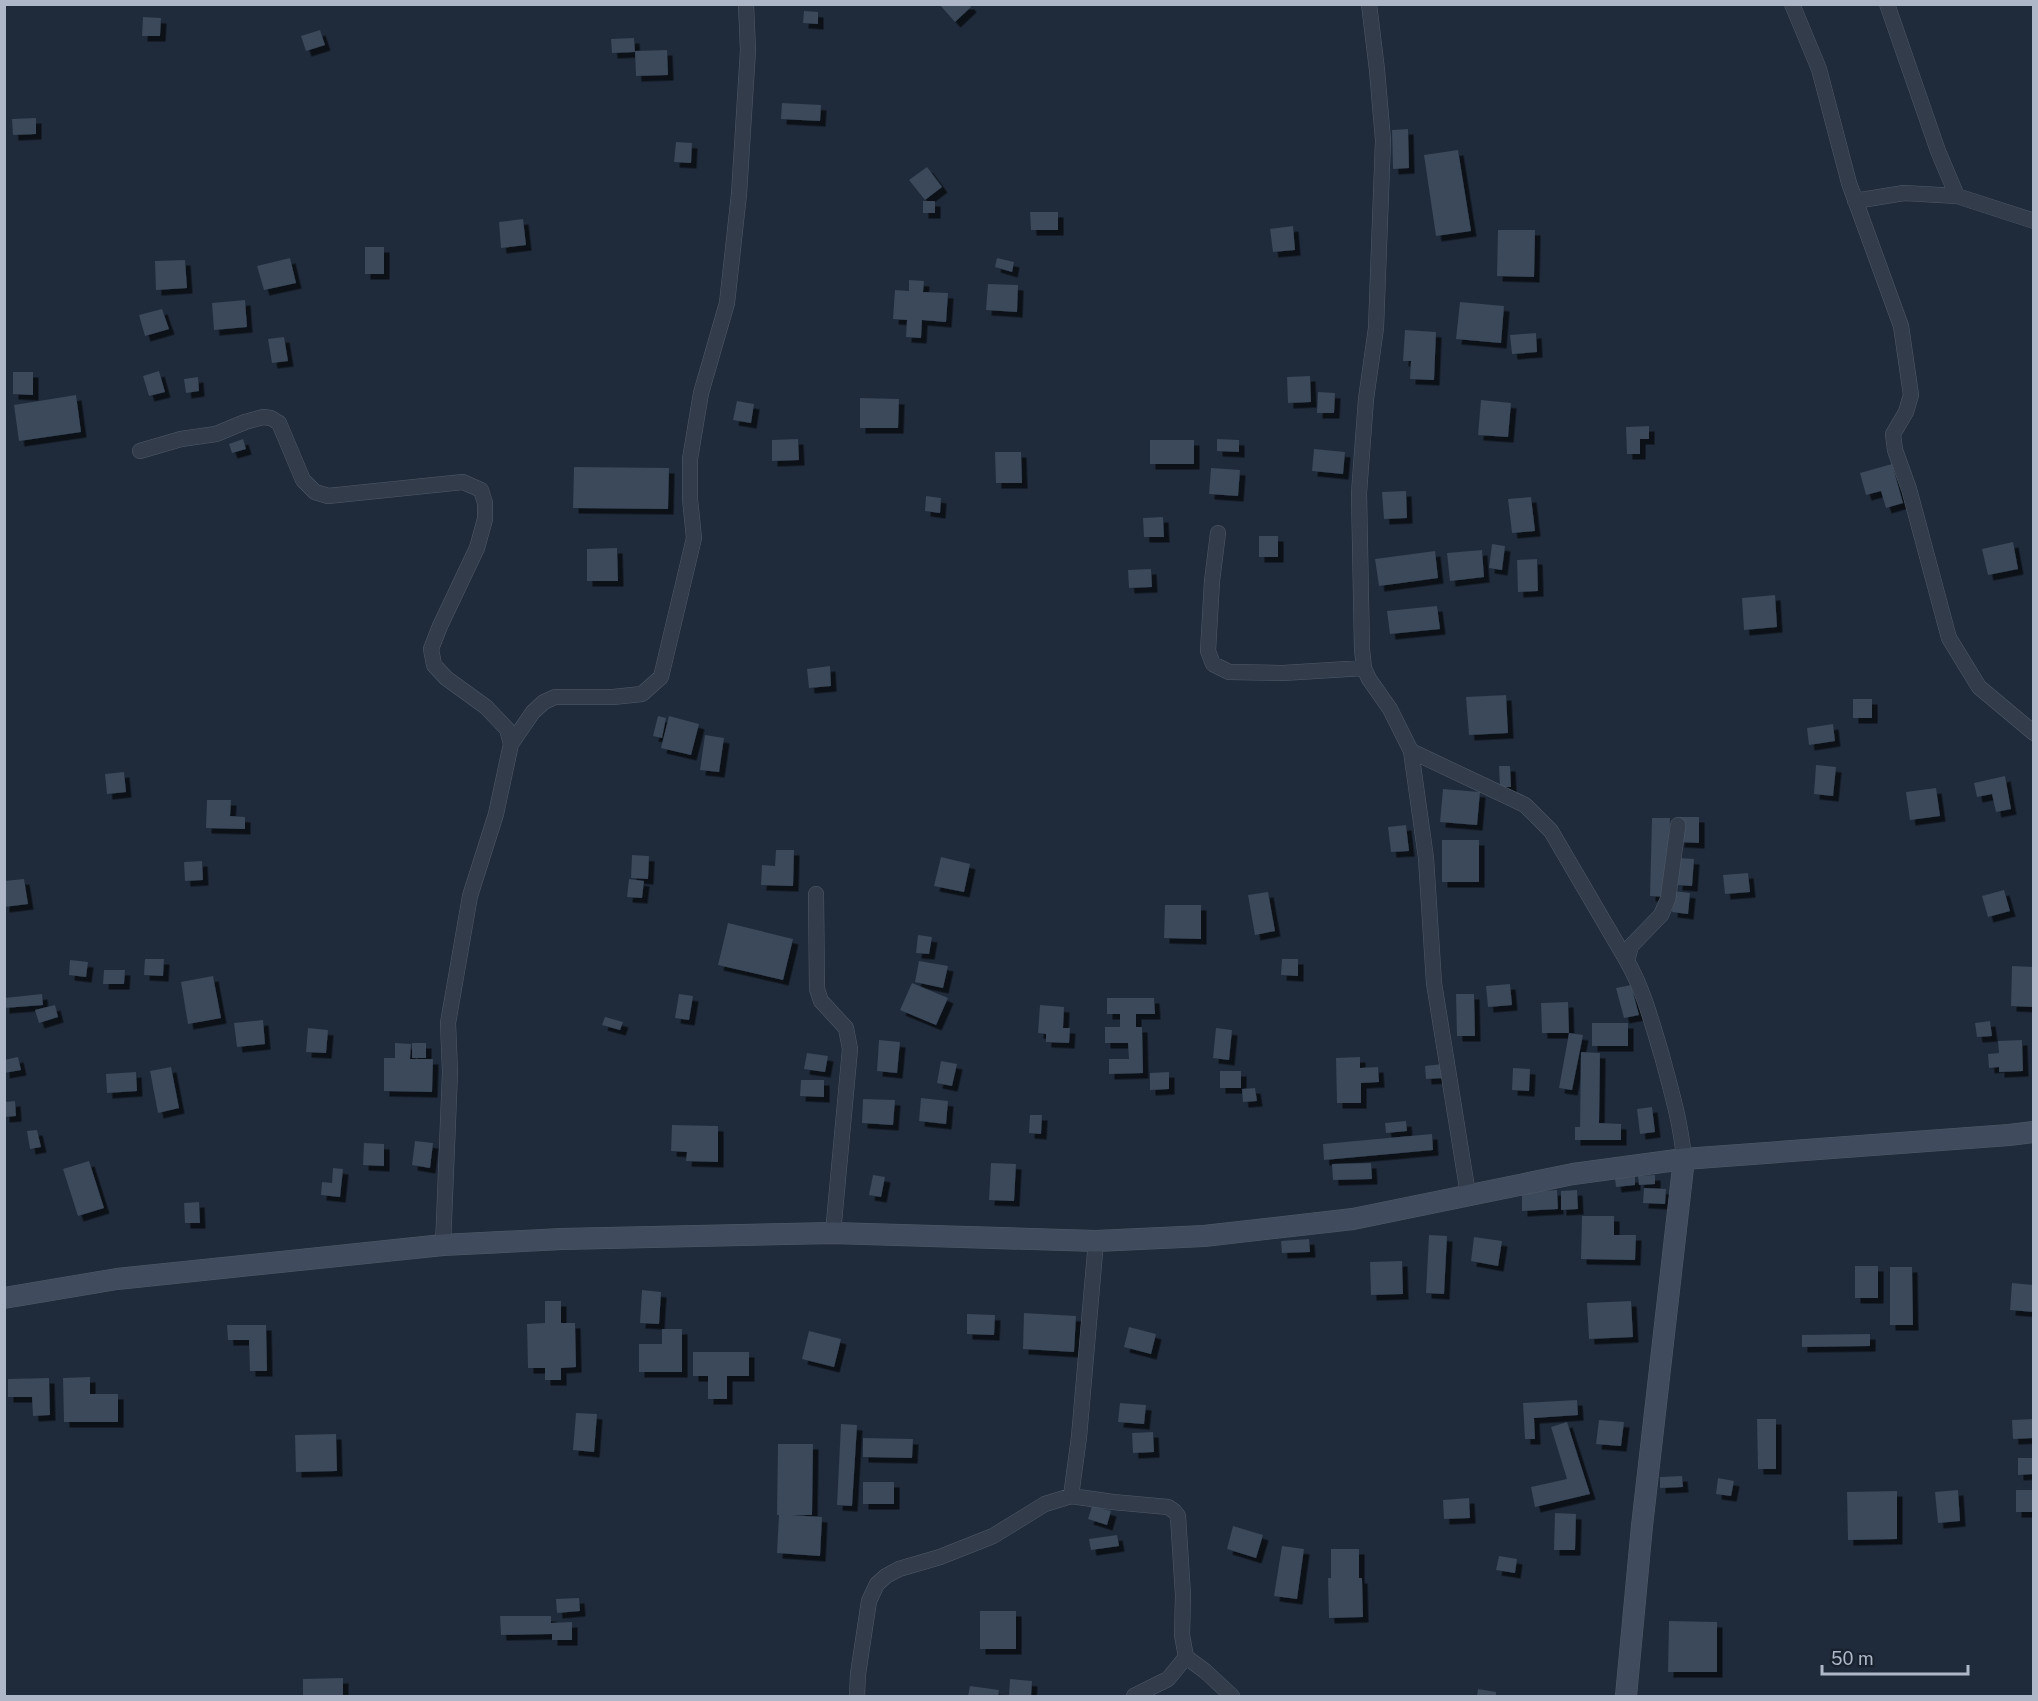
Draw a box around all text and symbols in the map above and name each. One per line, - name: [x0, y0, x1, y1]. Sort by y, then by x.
- scale bar: [1822, 1638, 1968, 1676]
- text: 50 m: [1831, 1648, 1874, 1669]

